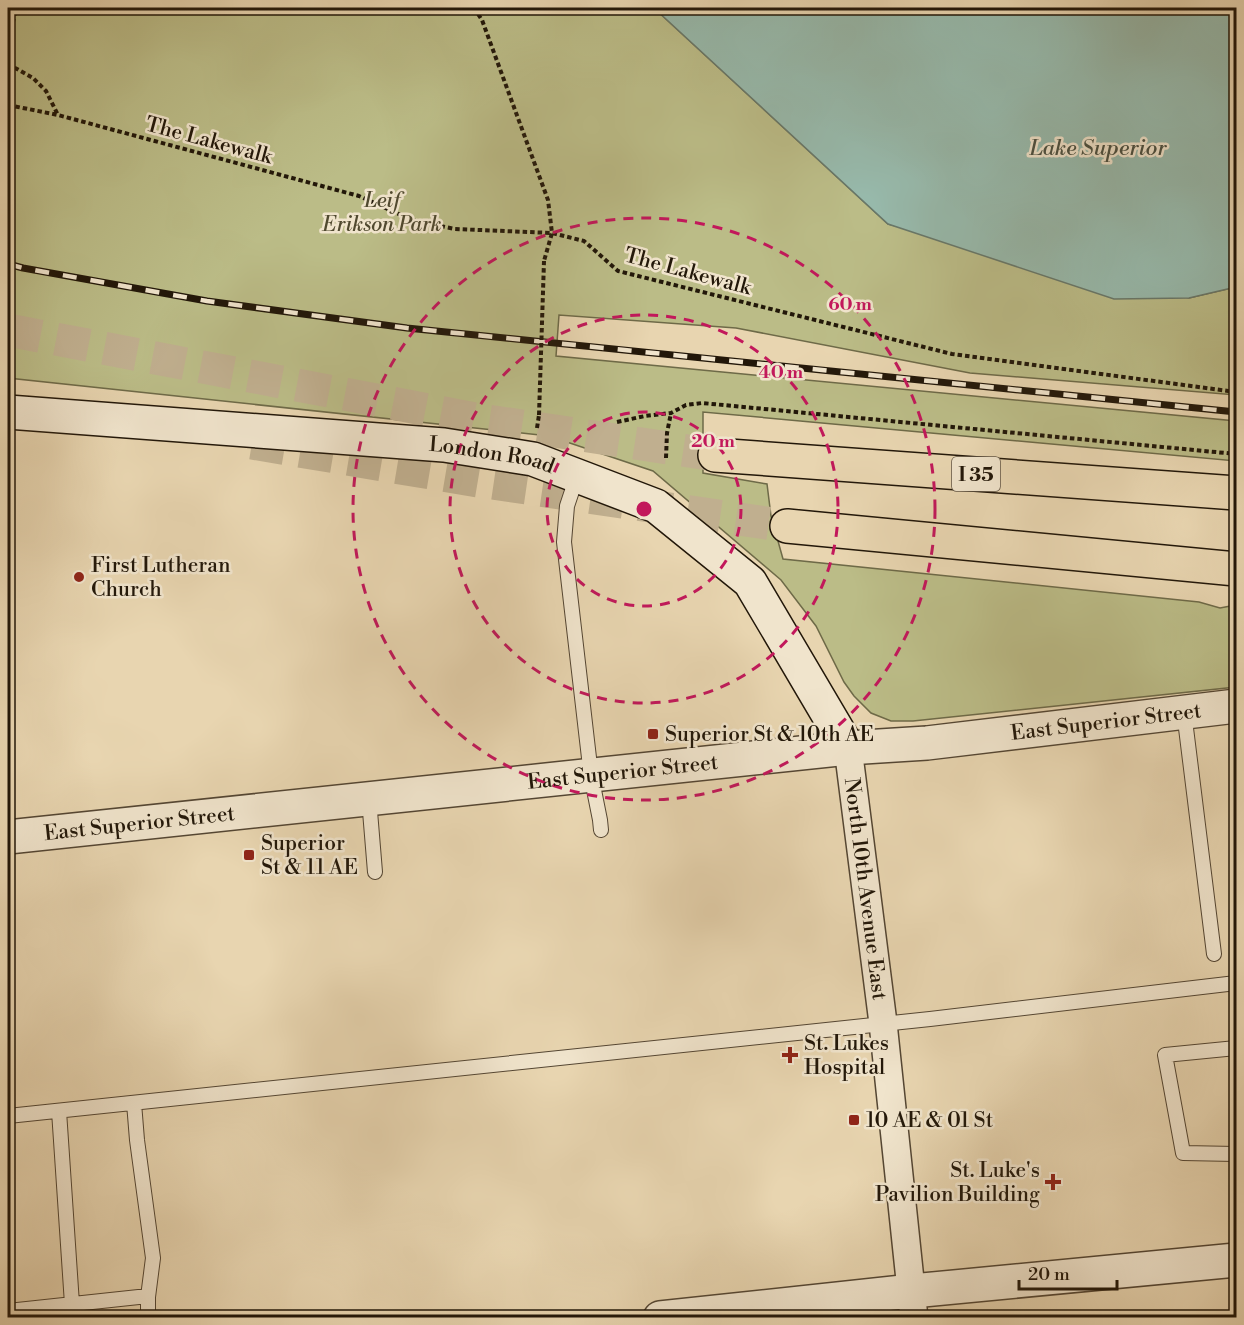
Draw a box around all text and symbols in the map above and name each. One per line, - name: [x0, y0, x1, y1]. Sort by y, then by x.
- street label: The Lakewalk: [143, 112, 276, 171]
- water label: Lake Superior: [1028, 135, 1167, 162]
- park label: Leif Erikson Park: [322, 188, 441, 238]
- street label: The Lakewalk: [622, 243, 755, 302]
- text: 60 m: [828, 293, 872, 316]
- text: 40 m: [759, 361, 804, 384]
- text: 20 m: [691, 430, 735, 453]
- street label: London Road: [428, 432, 558, 480]
- road number: I 35: [952, 457, 1000, 491]
- centre of rings: [634, 499, 654, 519]
- place label: First Lutheran Church: [91, 553, 231, 603]
- marker: First Lutheran Church: [72, 570, 86, 584]
- street label: East Superior Street: [1009, 698, 1203, 747]
- place label: Superior St & 10th AE: [665, 722, 874, 748]
- marker: Superior St & 10th AE: [646, 727, 660, 741]
- street label: East Superior Street: [526, 750, 720, 796]
- street label: North 10th Avenue East: [838, 776, 892, 1002]
- street label: East Superior Street: [43, 801, 237, 847]
- place label: Superior St & 11 AE: [261, 831, 358, 881]
- marker: Superior St & 11 AE: [242, 848, 256, 862]
- place label: St. Lukes Hospital: [804, 1031, 889, 1081]
- marker: St. Lukes Hospital: [781, 1046, 799, 1064]
- place label: 10 AE & 01 St: [866, 1108, 994, 1134]
- marker: 10 AE & 01 St: [847, 1113, 861, 1127]
- place label: St. Luke's Pavilion Building: [875, 1158, 1040, 1208]
- marker: St. Luke's Pavilion Building: [1044, 1173, 1062, 1191]
- scale bar: [1019, 1253, 1116, 1291]
- text: 20 m: [1028, 1263, 1070, 1286]

